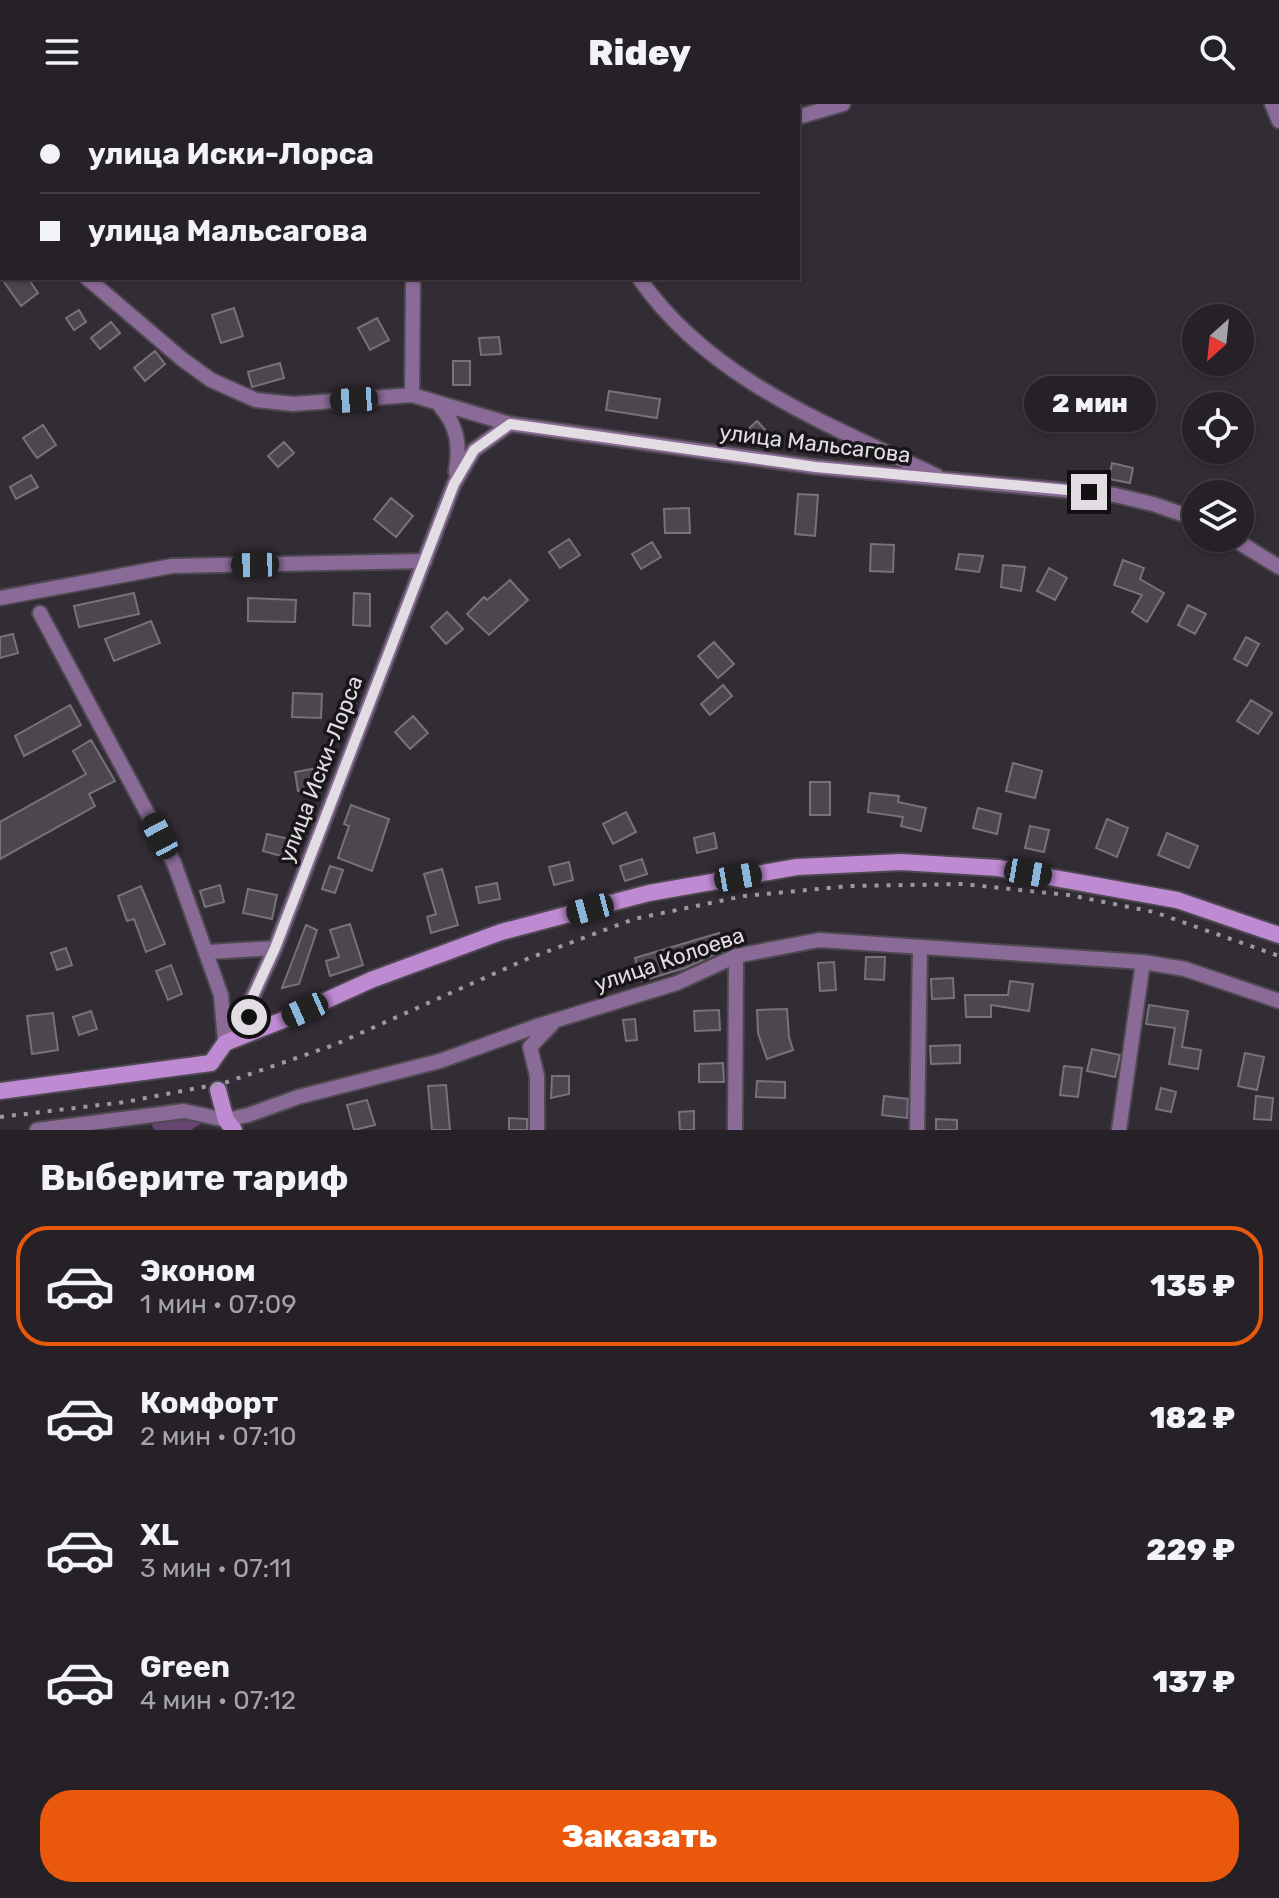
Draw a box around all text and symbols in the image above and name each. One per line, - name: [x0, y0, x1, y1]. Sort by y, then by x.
- icon: menu: [40, 30, 84, 74]
- icon: search: [1195, 30, 1239, 74]
- text: Ridey: [588, 31, 691, 74]
- text: улица Иски-Лорса: [88, 136, 374, 172]
- text: улица Мальсагова: [88, 213, 368, 249]
- north arrow: [1182, 304, 1254, 376]
- map controls: [1182, 304, 1254, 552]
- callout: 2 мин: [1023, 376, 1155, 432]
- car: [329, 386, 379, 414]
- text: 2 мин: [1052, 388, 1128, 419]
- button: locate: [1182, 392, 1254, 464]
- street label: улица Мальсагова: [718, 418, 912, 469]
- route end: [1071, 474, 1107, 510]
- button: layers: [1182, 480, 1254, 552]
- car: [231, 553, 279, 577]
- street label: улица Иски-Лорса: [272, 672, 369, 866]
- car: [138, 809, 182, 863]
- car: [1002, 857, 1054, 889]
- car: [712, 861, 764, 893]
- car: [564, 891, 616, 927]
- street label: улица Колоева: [591, 921, 748, 998]
- car: [278, 989, 332, 1031]
- route start: [231, 999, 267, 1035]
- text: Выберите тариф: [40, 1156, 349, 1199]
- icon: car: [44, 1250, 116, 1322]
- text: Эконом: [140, 1253, 256, 1289]
- text: 135 ₽: [1150, 1268, 1235, 1304]
- text: 1 мин · 07:09: [140, 1289, 297, 1320]
- icon: car: [44, 1382, 116, 1454]
- text: Комфорт: [140, 1385, 278, 1421]
- text: 182 ₽: [1150, 1400, 1235, 1436]
- text: 2 мин · 07:10: [140, 1421, 297, 1452]
- icon: car: [44, 1514, 116, 1586]
- text: XL: [140, 1517, 179, 1553]
- text: 229 ₽: [1146, 1532, 1235, 1568]
- text: 3 мин · 07:11: [140, 1553, 291, 1584]
- icon: car: [44, 1646, 116, 1718]
- text: Green: [140, 1649, 230, 1685]
- text: 137 ₽: [1152, 1664, 1235, 1700]
- text: 4 мин · 07:12: [140, 1685, 296, 1716]
- button: Заказать: [40, 1790, 1239, 1882]

